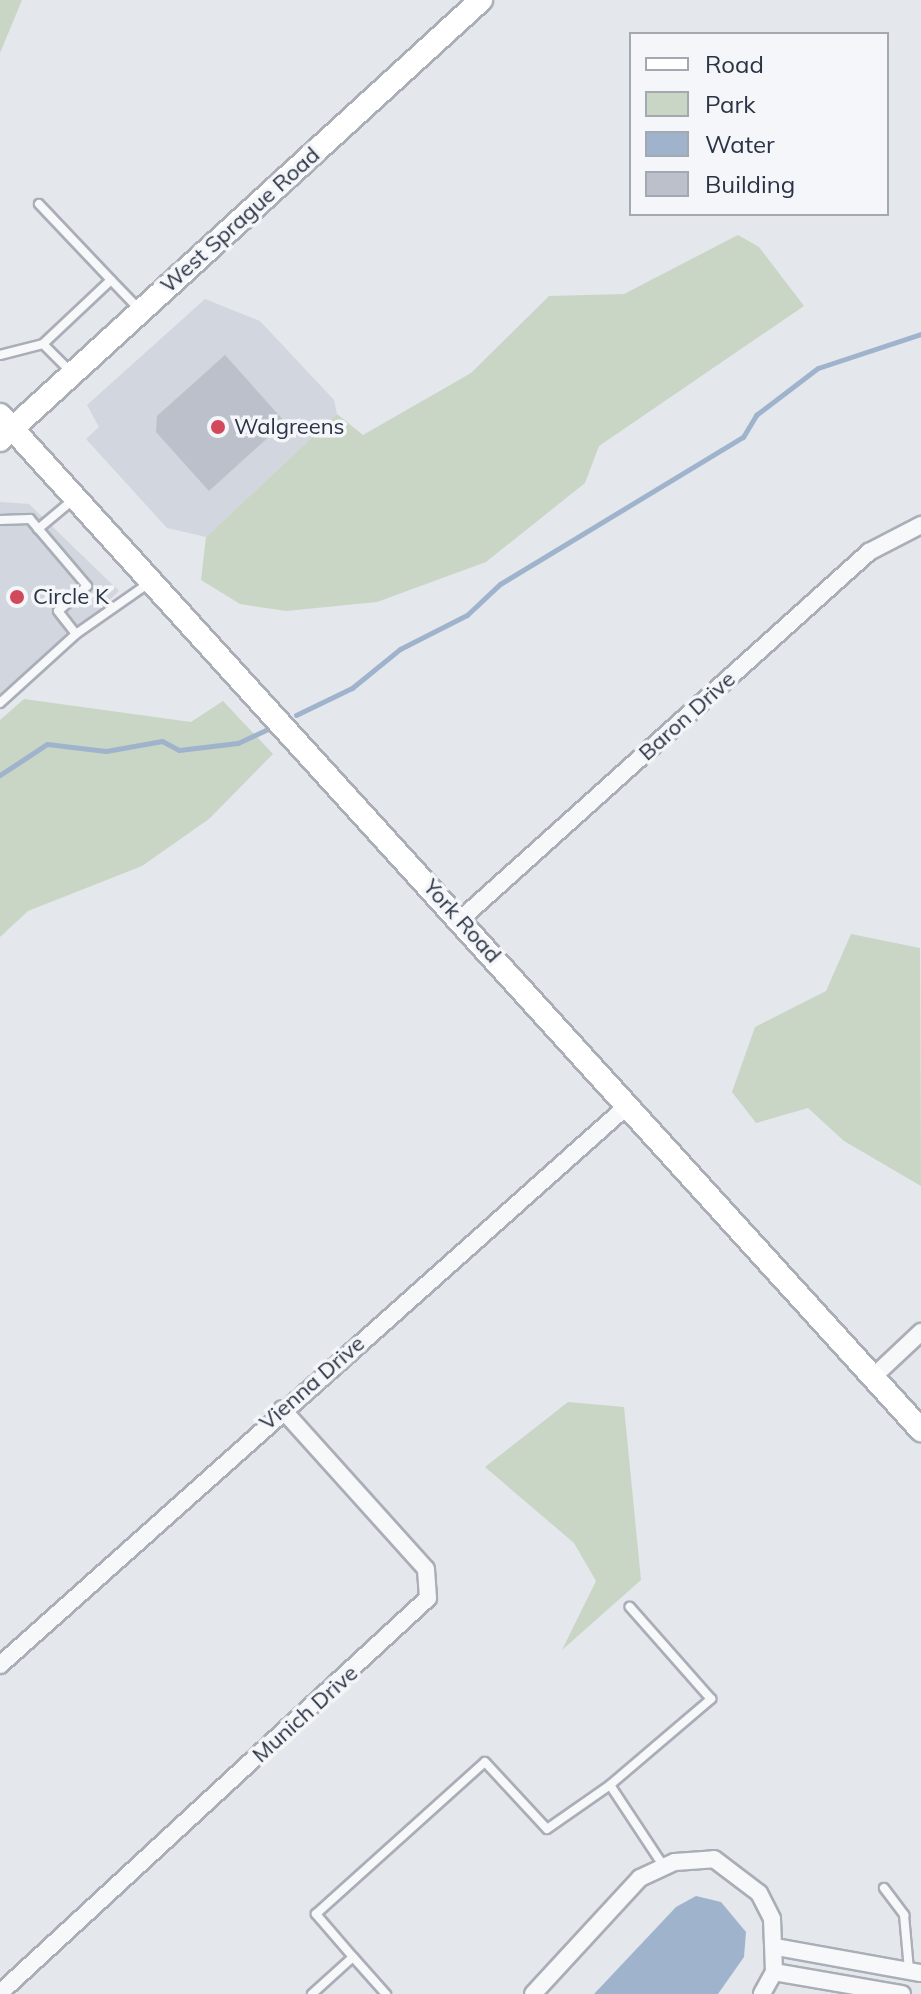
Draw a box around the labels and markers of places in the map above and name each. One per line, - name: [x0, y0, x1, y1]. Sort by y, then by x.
- place label: Walgreens: [234, 414, 344, 440]
- marker: Walgreens: [209, 418, 227, 436]
- place label: Circle K: [33, 584, 109, 610]
- marker: Circle K: [8, 588, 26, 606]

